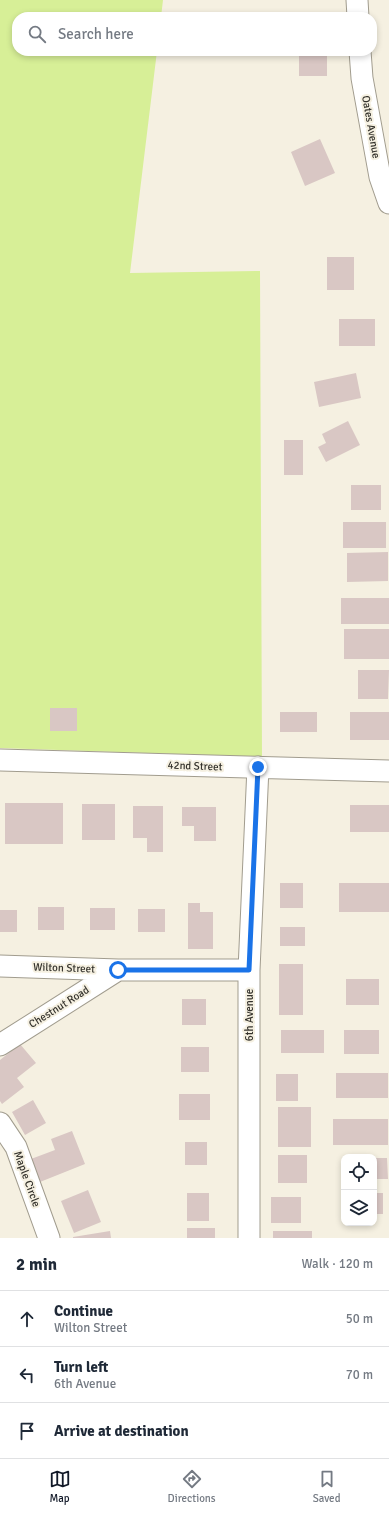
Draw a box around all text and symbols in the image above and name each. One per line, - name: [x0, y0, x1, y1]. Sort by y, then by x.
- search box: [12, 12, 377, 56]
- icon: search: [26, 23, 48, 45]
- text: Search here: [58, 25, 134, 43]
- street label: Oates Avenue: [359, 95, 383, 159]
- route end: [249, 758, 267, 776]
- street label: 42nd Street: [167, 759, 223, 773]
- street label: Wilton Street: [33, 960, 95, 976]
- route start: [109, 961, 127, 979]
- street label: Chestnut Road: [26, 983, 92, 1031]
- street label: 6th Avenue: [243, 989, 256, 1041]
- street label: Maple Circle: [11, 1149, 43, 1209]
- map controls: [341, 1154, 377, 1226]
- button: locate: [341, 1154, 377, 1190]
- button: layers: [341, 1190, 377, 1226]
- text: 2 min: [16, 1254, 57, 1275]
- text: Walk · 120 m: [302, 1256, 373, 1272]
- text: Continue: [54, 1302, 113, 1320]
- icon: ahead: [16, 1308, 38, 1330]
- text: 50 m: [346, 1311, 373, 1327]
- text: Wilton Street: [54, 1320, 127, 1336]
- text: Turn left: [54, 1358, 108, 1376]
- icon: left: [16, 1364, 38, 1386]
- text: 70 m: [346, 1367, 373, 1383]
- text: 6th Avenue: [54, 1376, 116, 1392]
- icon: arrive: [16, 1420, 38, 1442]
- text: Arrive at destination: [54, 1422, 189, 1440]
- tab: Map: [49, 1468, 71, 1505]
- tab: Directions: [168, 1468, 216, 1505]
- tab: Saved: [313, 1468, 340, 1505]

